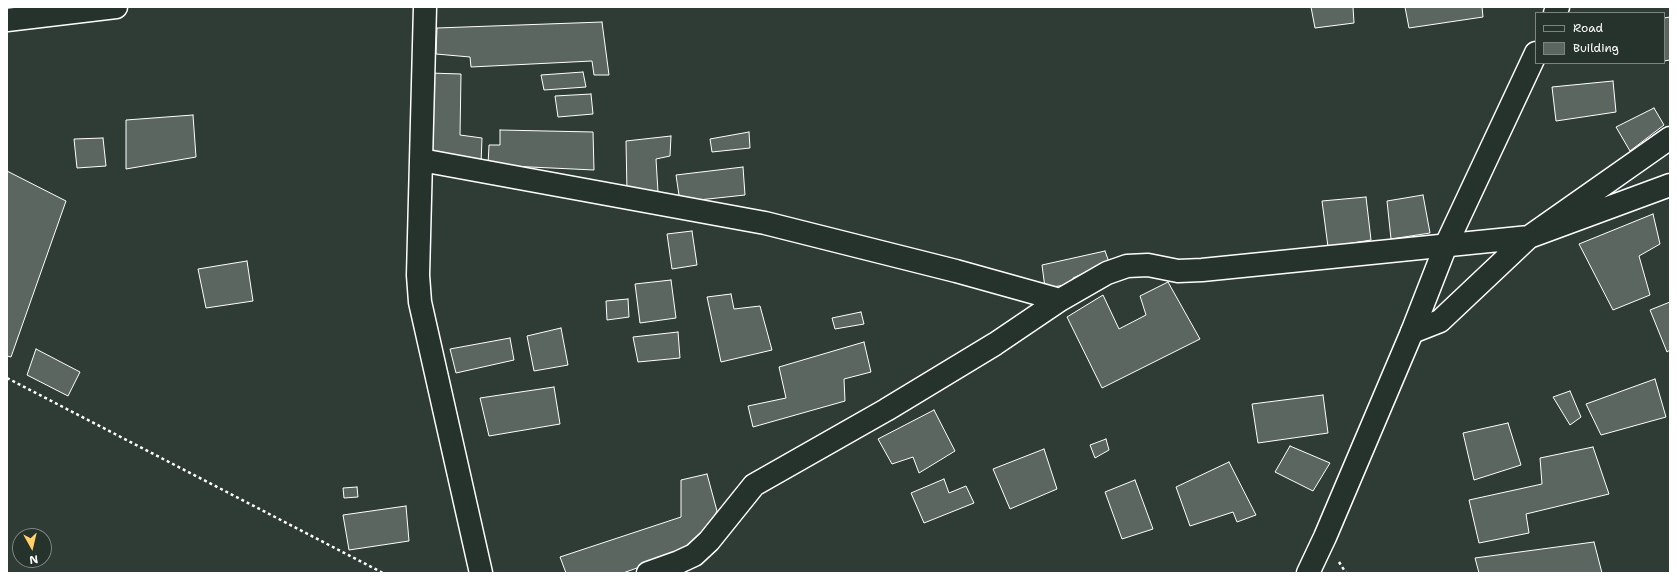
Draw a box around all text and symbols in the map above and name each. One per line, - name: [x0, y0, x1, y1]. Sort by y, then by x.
- legend: [1535, 12, 1665, 64]
- text: Road: [1573, 20, 1603, 36]
- text: Building: [1573, 40, 1619, 56]
- north arrow: [12, 528, 52, 568]
- text: N: [28, 551, 39, 567]

